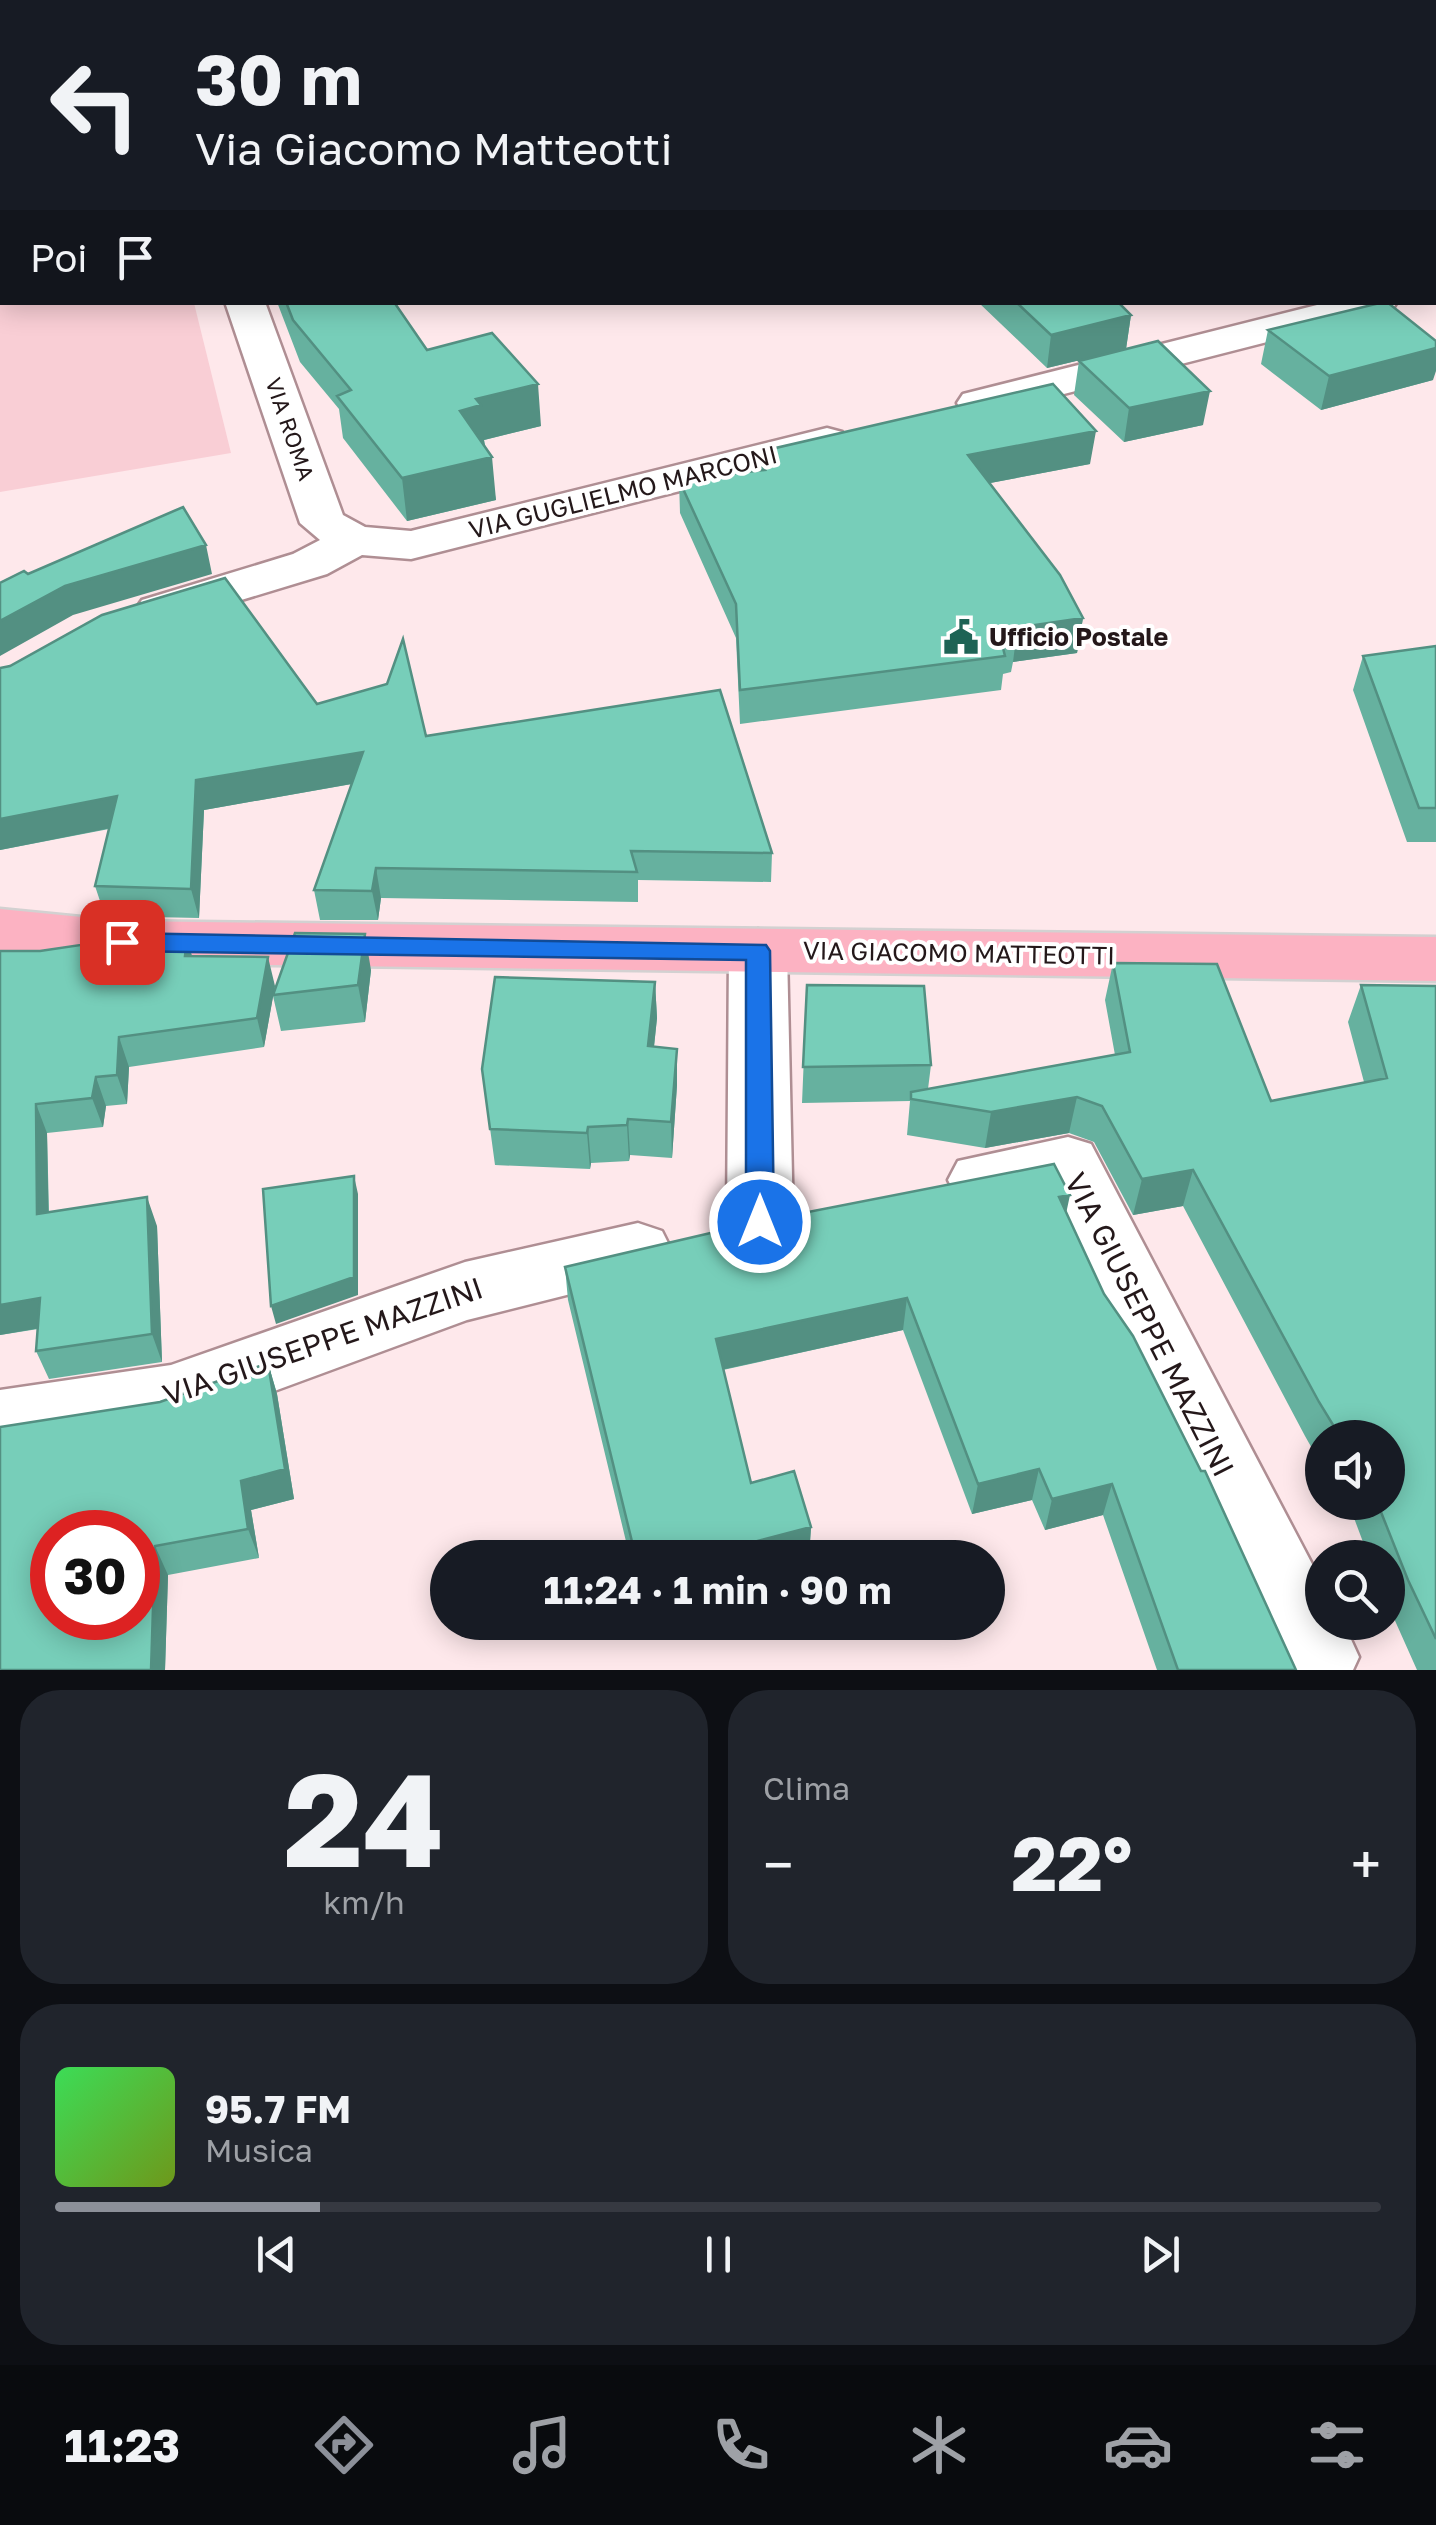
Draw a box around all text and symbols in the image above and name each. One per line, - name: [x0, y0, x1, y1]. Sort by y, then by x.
- text: 30 m: [195, 36, 362, 120]
- icon: left: [30, 40, 160, 170]
- text: Via Giacomo Matteotti: [195, 121, 673, 175]
- icon: arrive: [108, 230, 163, 285]
- text: Poi: [30, 235, 88, 280]
- street label: VIA ROMA: [260, 374, 321, 484]
- street label: VIA GUGLIELMO MARCONI: [466, 438, 780, 545]
- public building icon: Ufficio Postale: [942, 618, 980, 656]
- place label: Ufficio Postale: [989, 621, 1168, 652]
- pin: [80, 900, 165, 985]
- icon: arrive: [95, 915, 150, 970]
- street label: VIA GIACOMO MATTEOTTI: [803, 934, 1115, 971]
- street label: VIA GIUSEPPE MAZZINI: [1058, 1167, 1242, 1482]
- position arrow: [708, 1170, 812, 1274]
- street label: VIA GIUSEPPE MAZZINI: [158, 1269, 487, 1413]
- map controls: [1305, 1420, 1405, 1640]
- button: sound: [1305, 1420, 1405, 1520]
- speed limit sign: 30: [30, 1510, 160, 1640]
- button: search: [1305, 1540, 1405, 1640]
- text: 11:24 · 1 min · 90 m: [544, 1567, 891, 1612]
- text: 24: [284, 1740, 444, 1896]
- text: Clima: [763, 1769, 850, 1807]
- text: 22°: [1012, 1817, 1132, 1908]
- text: −: [763, 1831, 793, 1897]
- text: +: [1351, 1831, 1381, 1897]
- text: km/h: [323, 1883, 405, 1921]
- text: 95.7 FM: [205, 2086, 351, 2131]
- text: Musica: [205, 2131, 313, 2169]
- icon: previous: [249, 2227, 304, 2282]
- icon: pause: [691, 2227, 746, 2282]
- icon: next: [1133, 2227, 1188, 2282]
- icon: directions: [309, 2410, 379, 2480]
- icon: music: [507, 2410, 577, 2480]
- icon: phone: [706, 2410, 776, 2480]
- icon: climate: [904, 2410, 974, 2480]
- icon: car: [1103, 2410, 1173, 2480]
- icon: filters: [1302, 2410, 1372, 2480]
- text: 11:23: [64, 2418, 180, 2472]

